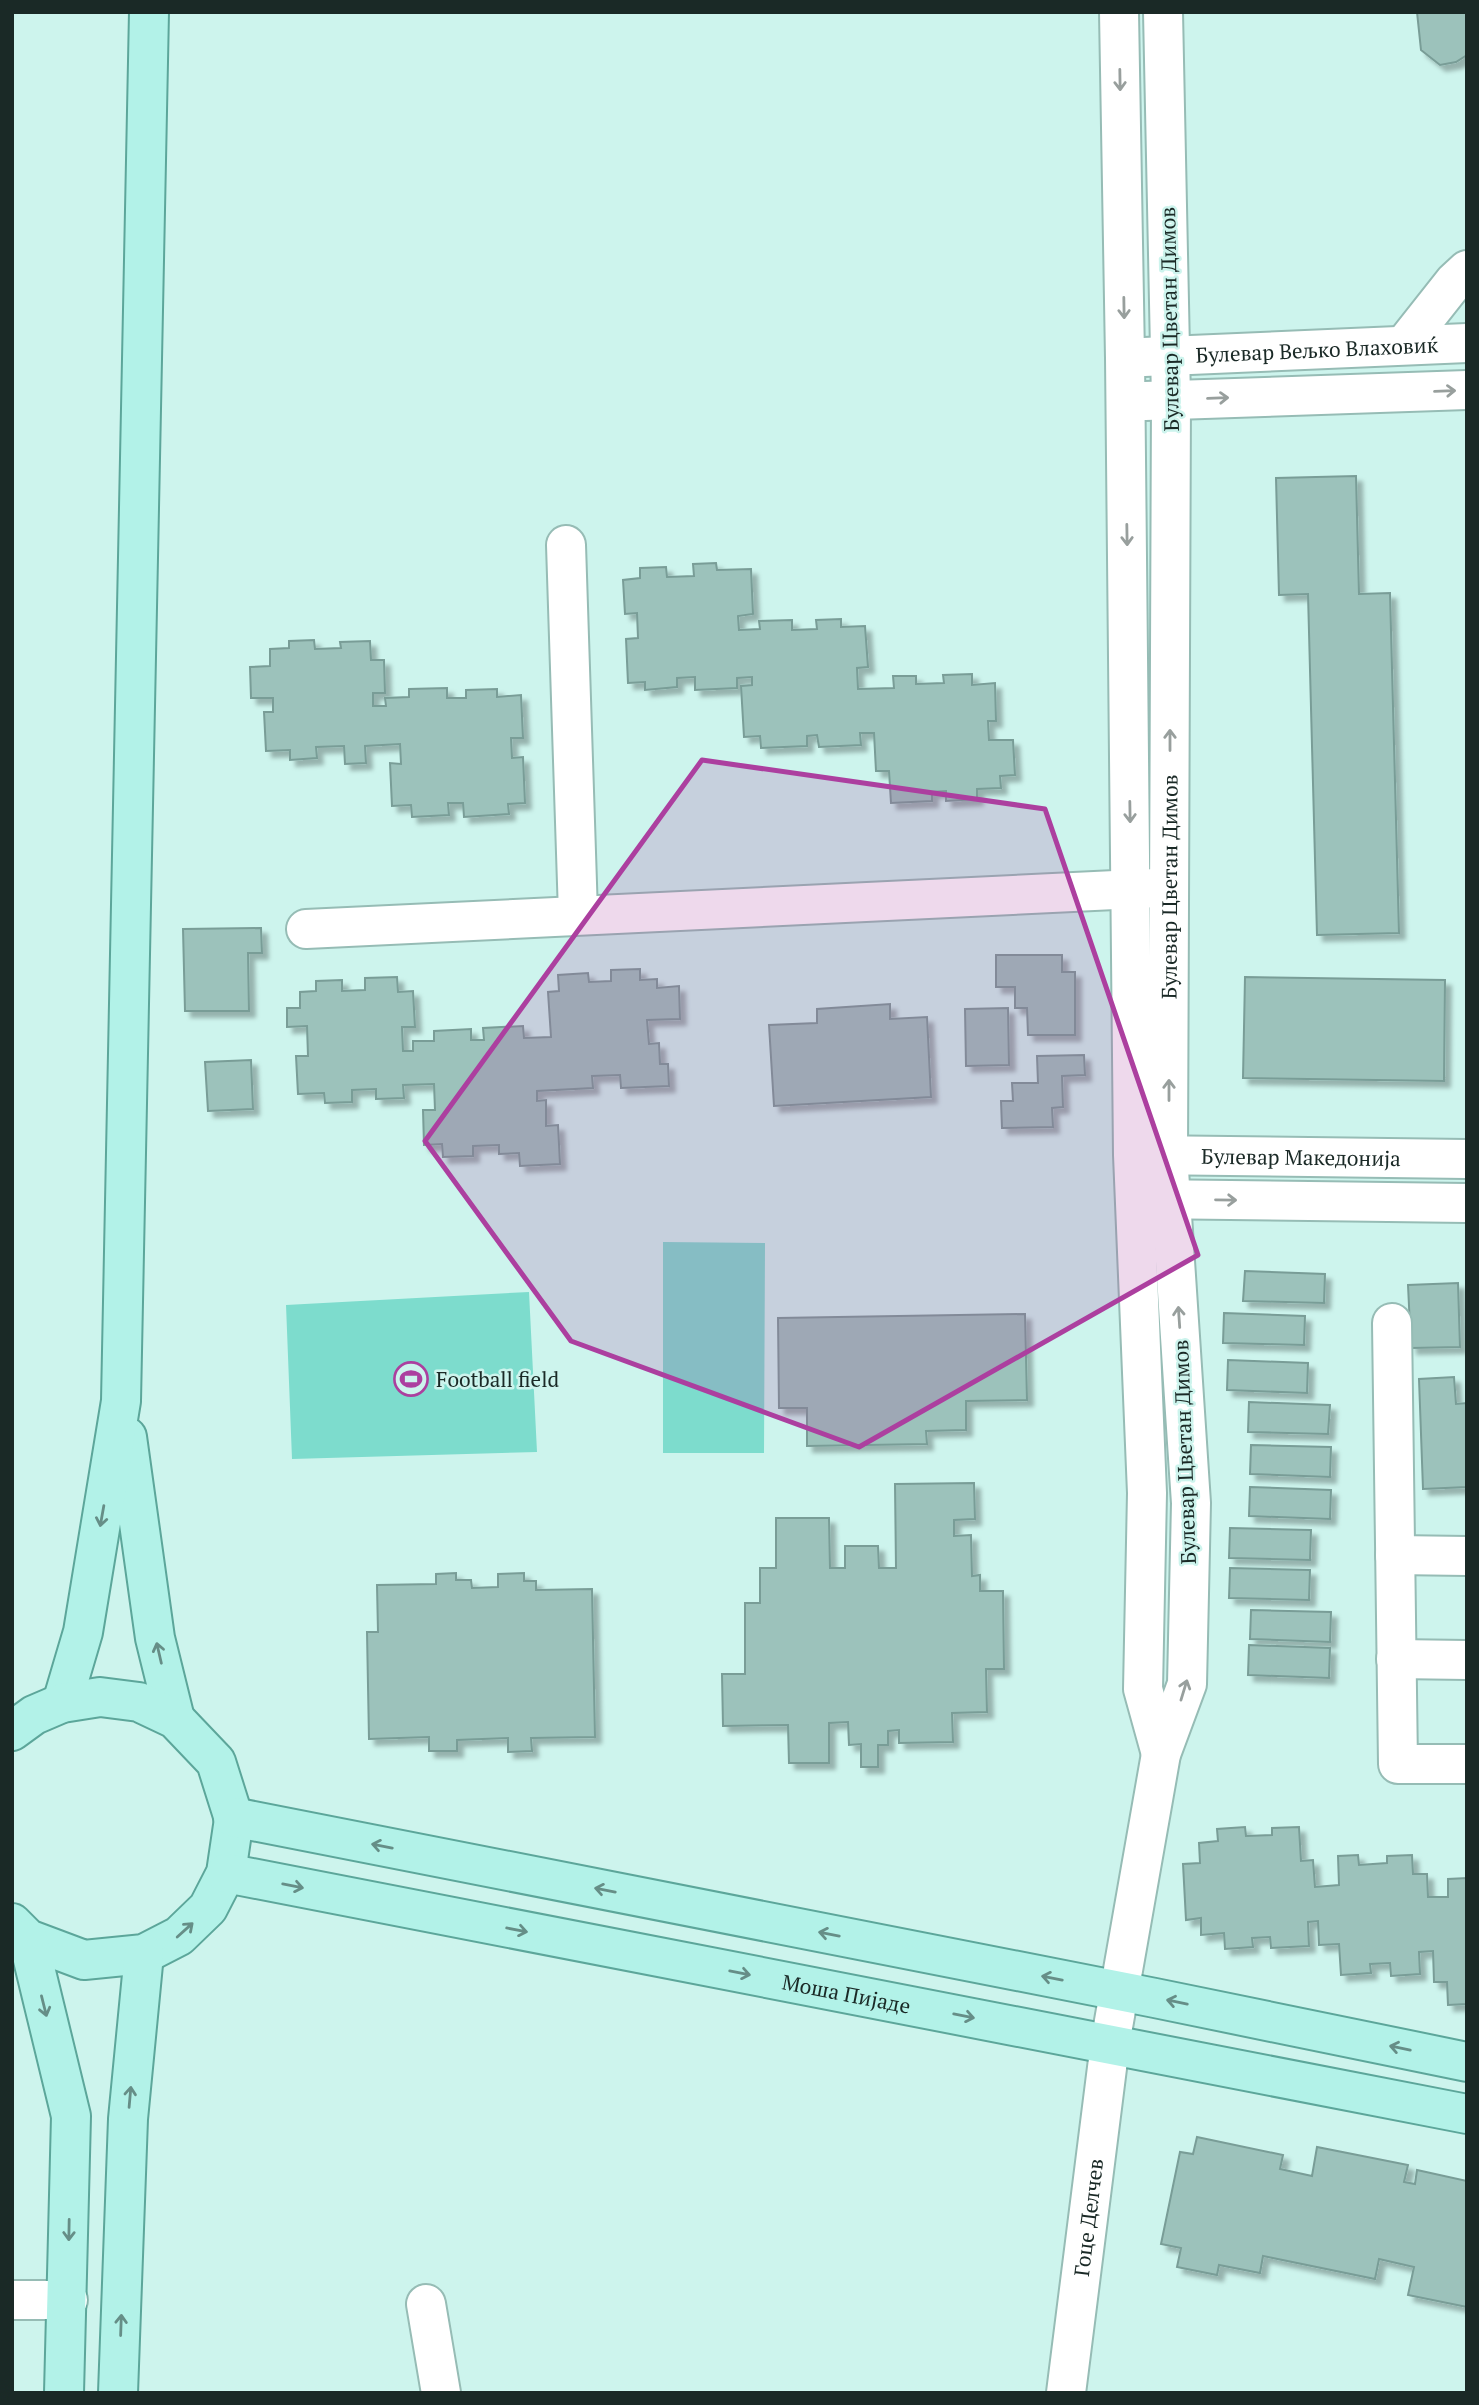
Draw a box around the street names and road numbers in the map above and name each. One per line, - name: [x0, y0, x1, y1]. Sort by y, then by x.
- street label: Булевар Цветан Димов: [1153, 206, 1185, 432]
- street label: Булевар Вељко Влаховиќ: [1195, 330, 1439, 369]
- street label: Булевар Цветан Димов: [1155, 774, 1184, 999]
- street label: Булевар Македонија: [1201, 1142, 1401, 1172]
- street label: Булевар Цветан Димов: [1166, 1339, 1202, 1565]
- street label: Моша Пијаде: [780, 1967, 913, 2020]
- street label: Гоце Делчев: [1067, 2157, 1109, 2278]

